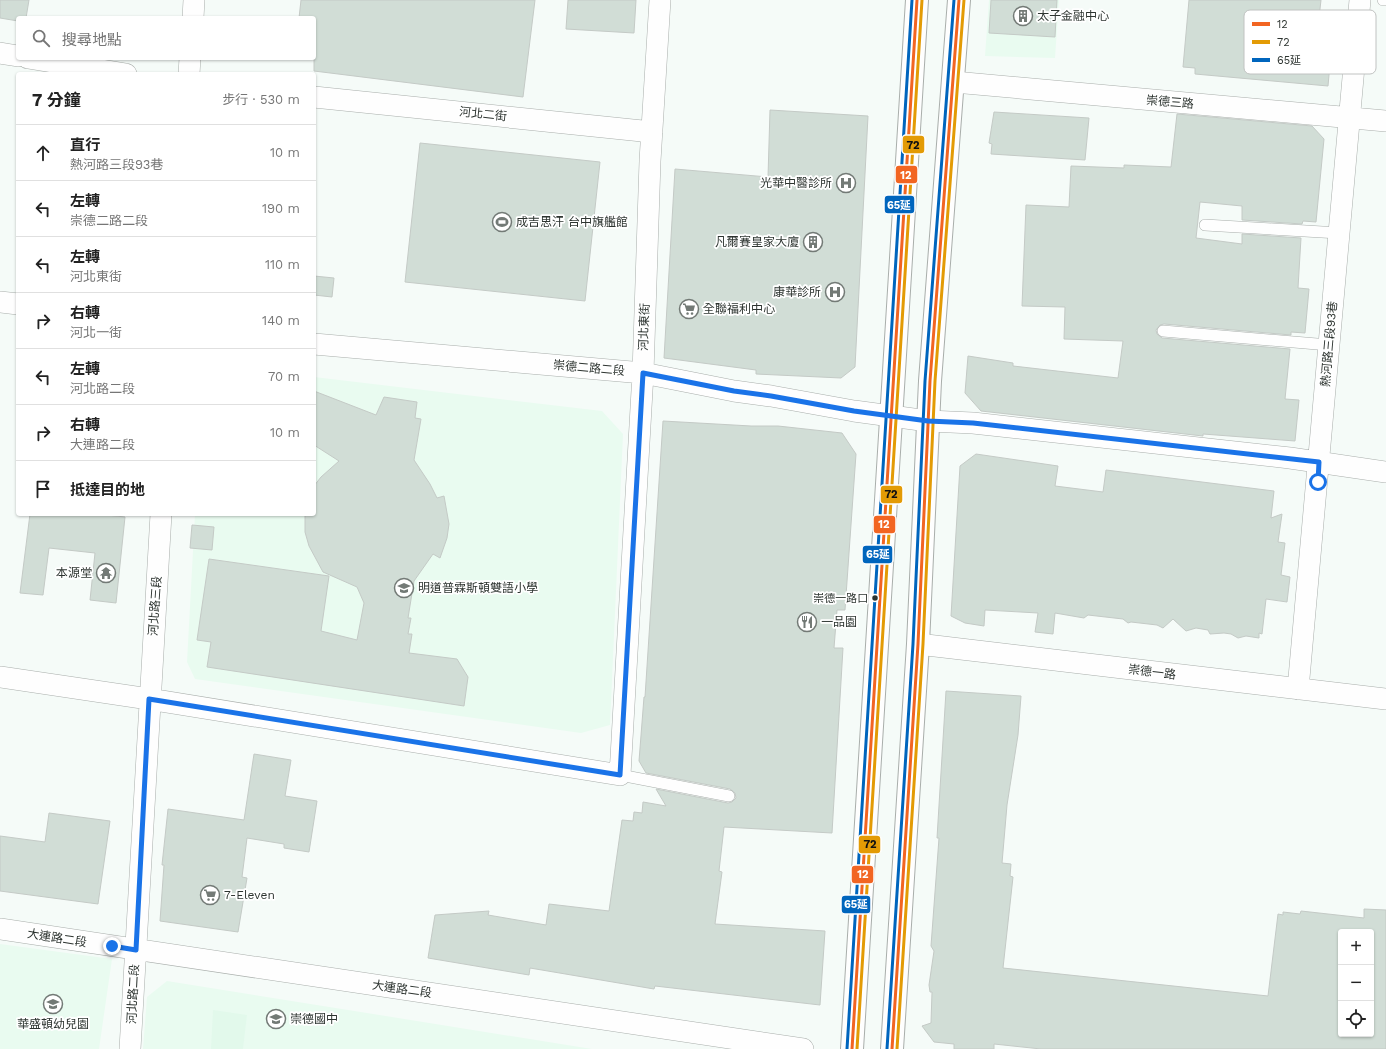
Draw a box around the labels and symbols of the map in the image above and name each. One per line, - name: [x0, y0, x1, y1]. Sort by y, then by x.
- building icon: 太子金融中心: [1012, 5, 1034, 27]
- place label: 太子金融中心: [1037, 9, 1109, 23]
- legend: [1244, 10, 1376, 74]
- text: 12: [1277, 18, 1288, 31]
- text: 72: [1277, 36, 1290, 49]
- text: 65延: [1277, 54, 1301, 67]
- street label: 崇德三路: [1145, 93, 1195, 111]
- street label: 河北二街: [458, 105, 508, 123]
- line badge: 72: [902, 135, 925, 154]
- text: 72: [906, 139, 920, 152]
- line badge: 12: [895, 165, 918, 184]
- text: 12: [900, 169, 912, 182]
- hospital icon: 光華中醫診所: [835, 172, 857, 194]
- place label: 光華中醫診所: [760, 176, 832, 190]
- line badge: 65延: [884, 195, 915, 214]
- text: 65延: [887, 199, 911, 212]
- sports icon: 成吉思汗 台中旗艦館: [491, 211, 513, 233]
- place label: 成吉思汗 台中旗艦館: [516, 215, 628, 229]
- building icon: 凡爾賽皇家大廈: [802, 231, 824, 253]
- place label: 凡爾賽皇家大廈: [715, 235, 799, 249]
- hospital icon: 康華診所: [824, 281, 846, 303]
- place label: 康華診所: [773, 285, 821, 299]
- supermarket icon: 全聯福利中心: [678, 298, 700, 320]
- street label: 熱河路三段93巷: [1318, 300, 1340, 388]
- place label: 全聯福利中心: [703, 302, 775, 316]
- street label: 河北東街: [636, 303, 652, 351]
- street label: 崇德二路二段: [553, 358, 625, 378]
- route start: [1309, 473, 1327, 491]
- line badge: 72: [880, 485, 903, 504]
- text: 72: [884, 488, 898, 501]
- line badge: 12: [873, 515, 896, 534]
- text: 12: [878, 518, 890, 531]
- line badge: 65延: [862, 545, 893, 564]
- text: 65延: [866, 548, 890, 561]
- temple icon: 本源堂: [95, 562, 117, 584]
- place label: 本源堂: [56, 566, 92, 580]
- street label: 河北路三段: [146, 576, 164, 636]
- school or university icon: 明道普霖斯頓雙語小學: [393, 577, 415, 599]
- place label: 明道普霖斯頓雙語小學: [418, 581, 538, 595]
- place label: 崇德一路口: [813, 592, 868, 605]
- marker: 崇德一路口: [870, 593, 880, 603]
- restaurant icon: 一品園: [796, 611, 818, 633]
- place label: 一品園: [821, 615, 857, 629]
- street label: 崇德一路: [1127, 662, 1177, 682]
- line badge: 72: [858, 835, 881, 854]
- text: 72: [863, 838, 877, 851]
- line badge: 12: [851, 865, 874, 884]
- text: 12: [857, 868, 869, 881]
- supermarket icon: 7-Eleven: [199, 884, 221, 906]
- place label: 7-Eleven: [224, 888, 275, 902]
- line badge: 65延: [841, 895, 871, 914]
- text: 65延: [844, 898, 868, 911]
- street label: 大連路二段: [26, 926, 88, 950]
- route end: [103, 937, 121, 955]
- street label: 河北路二段: [124, 964, 142, 1024]
- street label: 大連路二段: [371, 978, 433, 1000]
- school or university icon: 華盛頓幼兒園: [42, 993, 64, 1015]
- school or university icon: 崇德國中: [265, 1008, 287, 1030]
- place label: 崇德國中: [290, 1012, 338, 1026]
- place label: 華盛頓幼兒園: [17, 1017, 89, 1031]

